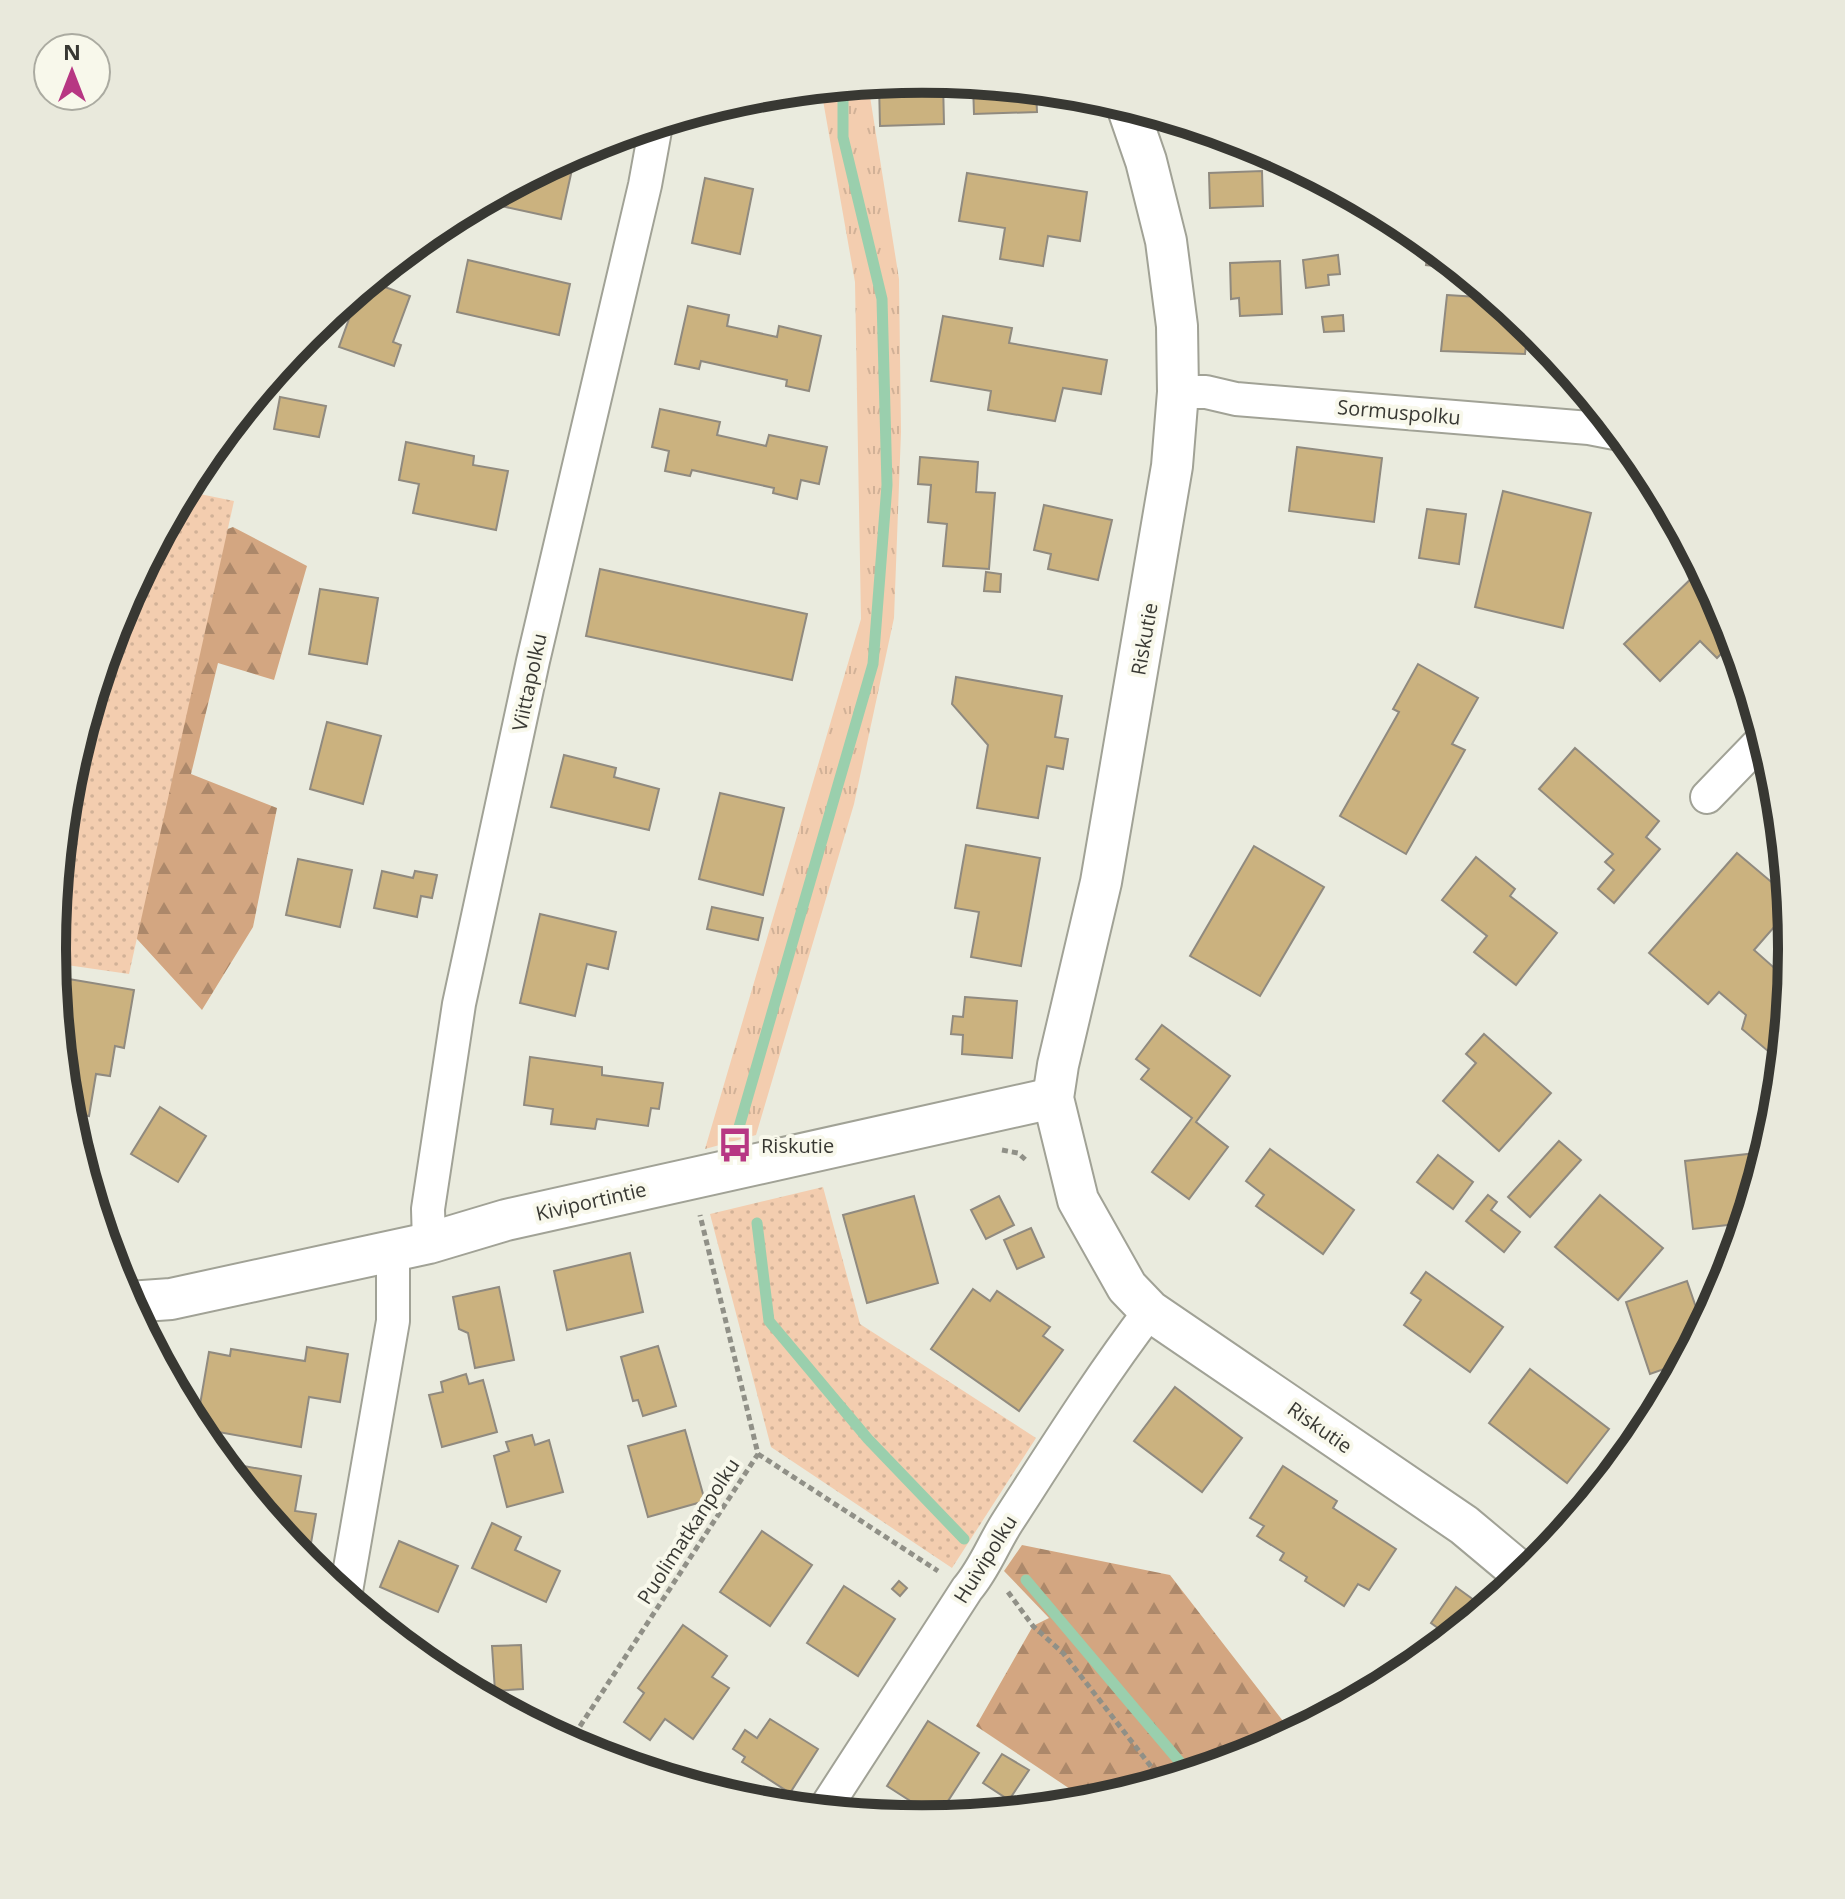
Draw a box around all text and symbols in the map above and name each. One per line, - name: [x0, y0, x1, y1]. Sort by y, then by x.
- north arrow: [32, 32, 112, 112]
- text: N: [63, 36, 81, 66]
- street label: Sormuspolku: [1336, 393, 1462, 431]
- street label: Riskutie: [1124, 601, 1164, 677]
- street label: Viittapolku: [505, 631, 553, 733]
- bus stop icon: Riskutie: [716, 1126, 754, 1164]
- place label: Riskutie: [761, 1132, 834, 1159]
- street label: Kiviportintie: [533, 1175, 649, 1227]
- street label: Riskutie: [1282, 1395, 1358, 1459]
- street label: Puolimatkanpolku: [631, 1453, 745, 1609]
- street label: Huivipolku: [947, 1510, 1023, 1608]

